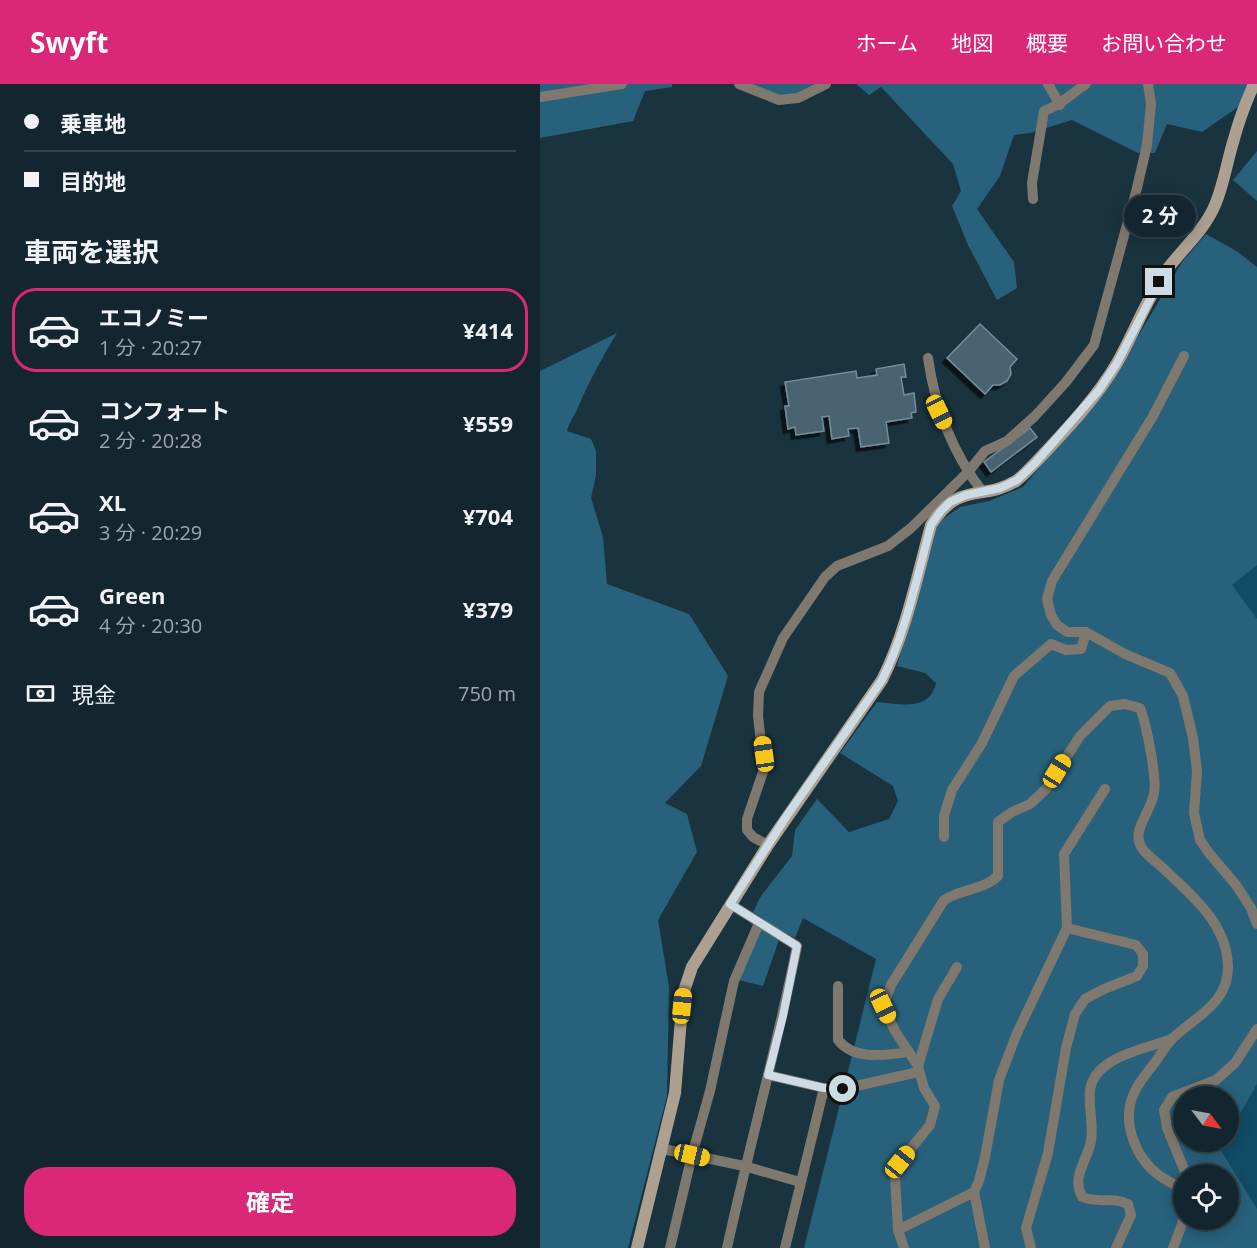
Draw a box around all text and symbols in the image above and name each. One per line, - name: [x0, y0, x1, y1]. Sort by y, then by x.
- text: Swyft: [30, 23, 108, 61]
- text: ホーム: [856, 29, 918, 57]
- text: 地図: [951, 29, 993, 57]
- text: 概要: [1026, 29, 1068, 57]
- text: お問い合わせ: [1101, 29, 1227, 57]
- text: 乗車地: [60, 108, 126, 138]
- text: 目的地: [60, 166, 126, 196]
- callout: 2 分: [1123, 195, 1195, 237]
- text: 2 分: [1142, 202, 1178, 229]
- text: 車両を選択: [24, 233, 159, 270]
- route end: [1145, 268, 1172, 295]
- text: エコノミー: [99, 302, 209, 332]
- icon: car: [27, 303, 81, 357]
- text: ¥414: [463, 315, 513, 345]
- text: 1 分 · 20:27: [99, 334, 202, 361]
- car: [923, 392, 955, 432]
- text: コンフォート: [99, 395, 230, 425]
- icon: car: [27, 396, 81, 450]
- text: ¥559: [463, 408, 513, 438]
- text: 2 分 · 20:28: [99, 427, 202, 454]
- text: XL: [99, 487, 126, 517]
- icon: car: [27, 489, 81, 543]
- text: ¥704: [463, 501, 513, 531]
- text: 3 分 · 20:29: [99, 519, 202, 546]
- text: Green: [99, 580, 165, 610]
- icon: car: [27, 582, 81, 636]
- text: ¥379: [463, 594, 513, 624]
- text: 4 分 · 20:30: [99, 612, 202, 639]
- icon: cash: [24, 677, 57, 710]
- text: 現金: [72, 679, 116, 709]
- text: 750 m: [458, 680, 516, 707]
- car: [753, 735, 775, 773]
- car: [1040, 751, 1074, 791]
- car: [867, 986, 899, 1026]
- car: [671, 987, 693, 1025]
- route start: [829, 1075, 856, 1102]
- north arrow: [1173, 1086, 1239, 1152]
- map controls: [1173, 1086, 1239, 1230]
- car: [672, 1142, 712, 1168]
- car: [882, 1142, 918, 1182]
- button: locate: [1173, 1164, 1239, 1230]
- button: 確定: [24, 1167, 516, 1236]

